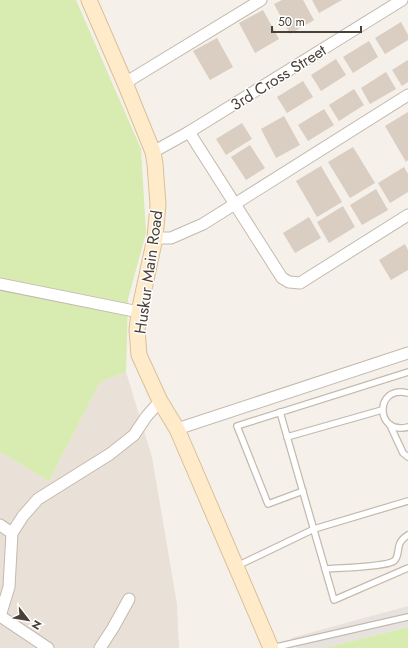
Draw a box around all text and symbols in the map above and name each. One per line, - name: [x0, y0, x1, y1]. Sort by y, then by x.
- scale bar: [272, 8, 361, 34]
- text: 50 m: [278, 13, 305, 31]
- street label: 3rd Cross Street: [226, 39, 331, 116]
- street label: Huskur Main Road: [128, 209, 169, 335]
- north arrow: [8, 600, 48, 640]
- text: N: [27, 617, 46, 633]

